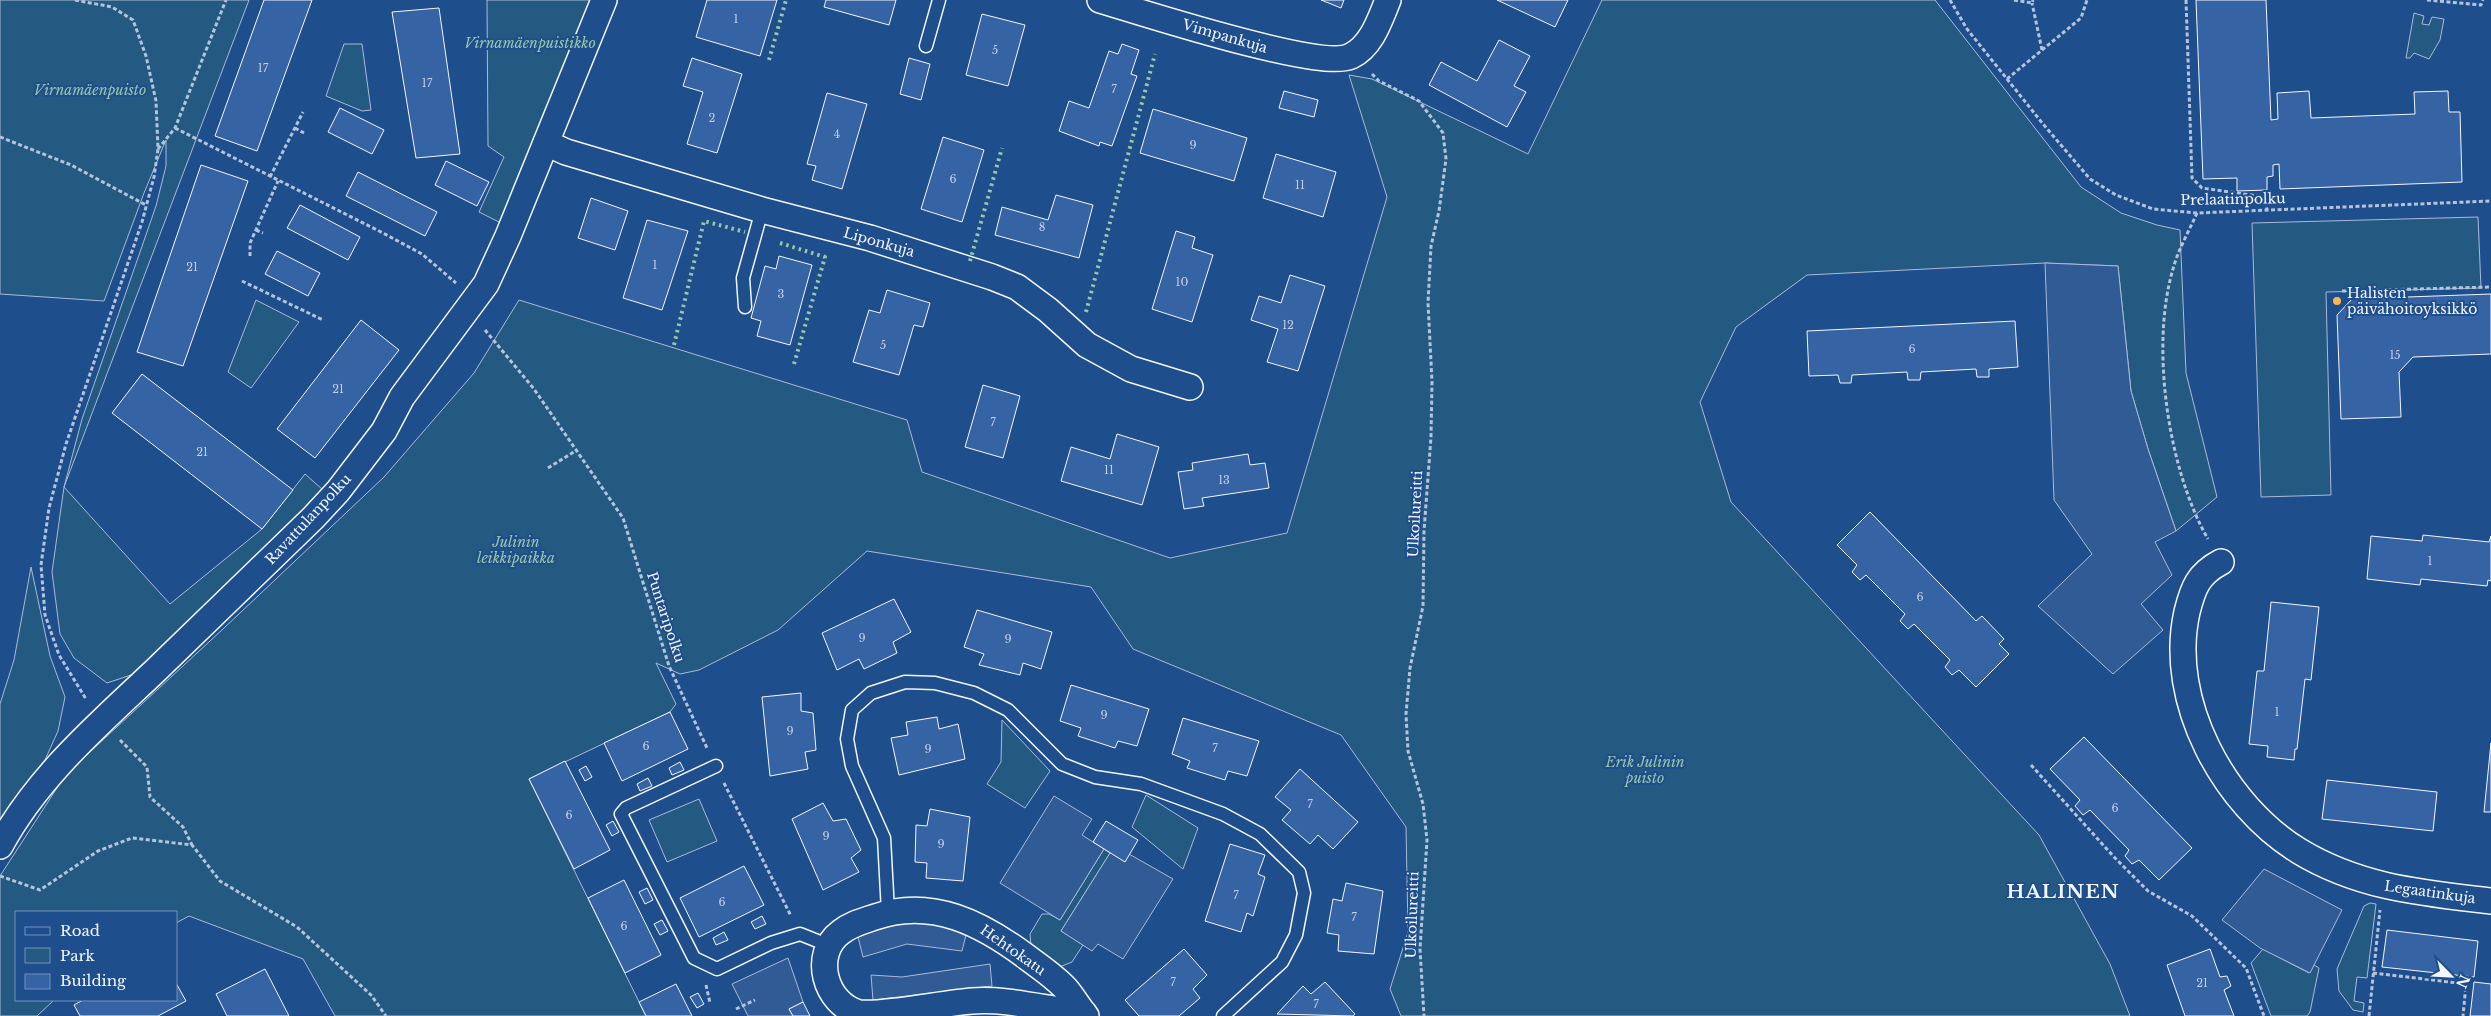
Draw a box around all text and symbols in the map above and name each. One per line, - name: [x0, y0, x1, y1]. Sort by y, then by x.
- house number: 1: [734, 12, 739, 26]
- street label: Vimpankuja: [1179, 15, 1270, 57]
- park label: Virnamäenpuistikko: [464, 34, 596, 52]
- house number: 5: [992, 43, 998, 57]
- house number: 17: [258, 61, 269, 75]
- house number: 17: [422, 76, 433, 90]
- park label: Virnamäenpuisto: [34, 81, 146, 99]
- house number: 7: [1111, 82, 1117, 96]
- house number: 2: [709, 111, 716, 125]
- house number: 4: [834, 127, 840, 141]
- house number: 9: [1189, 138, 1197, 152]
- house number: 6: [949, 172, 957, 186]
- house number: 11: [1295, 178, 1305, 192]
- street label: Prelaatinpolku: [2180, 189, 2286, 209]
- house number: 8: [1039, 220, 1045, 234]
- street label: Liponkuja: [841, 223, 917, 261]
- house number: 1: [653, 258, 658, 272]
- house number: 21: [186, 260, 198, 274]
- house number: 10: [1176, 275, 1189, 289]
- place label: Halisten päivähoitoyksikkö: [2347, 284, 2477, 318]
- house number: 3: [778, 287, 785, 301]
- marker: Halisten päivähoitoyksikkö: [2331, 295, 2343, 307]
- house number: 12: [1282, 318, 1294, 332]
- house number: 5: [880, 338, 886, 352]
- house number: 6: [1908, 342, 1916, 356]
- house number: 15: [2389, 348, 2401, 362]
- house number: 21: [332, 382, 344, 396]
- house number: 7: [990, 415, 996, 429]
- house number: 21: [196, 445, 208, 459]
- house number: 11: [1104, 463, 1114, 477]
- street label: Ravattulanpolku: [261, 469, 355, 568]
- street label: Ulkoilureitti: [1404, 470, 1426, 558]
- house number: 13: [1218, 473, 1230, 487]
- park label: Julinin leikkipaikka: [477, 533, 555, 567]
- house number: 1: [2428, 554, 2433, 568]
- street label: Puntaripolku: [643, 569, 689, 665]
- house number: 6: [1916, 590, 1924, 604]
- house number: 9: [858, 631, 866, 645]
- house number: 9: [1004, 632, 1012, 646]
- house number: 1: [2275, 705, 2280, 719]
- house number: 9: [1100, 708, 1108, 722]
- house number: 9: [786, 724, 794, 738]
- house number: 6: [642, 739, 650, 753]
- house number: 7: [1212, 741, 1218, 755]
- house number: 9: [924, 742, 932, 756]
- park label: Erik Julinin puisto: [1604, 753, 1685, 787]
- house number: 7: [1307, 797, 1313, 811]
- house number: 6: [2111, 801, 2119, 815]
- house number: 6: [565, 808, 573, 822]
- house number: 9: [822, 829, 830, 843]
- house number: 9: [937, 837, 945, 851]
- street label: Ulkoilureitti: [1401, 871, 1423, 959]
- street label: Legaatinkuja: [2383, 877, 2477, 907]
- district label: HALINEN: [2006, 880, 2120, 903]
- house number: 7: [1233, 888, 1239, 902]
- house number: 6: [718, 895, 726, 909]
- house number: 7: [1351, 910, 1357, 924]
- legend: [15, 911, 178, 1001]
- house number: 6: [620, 919, 628, 933]
- text: Road: [60, 921, 100, 940]
- street label: Hehtokatu: [977, 921, 1050, 979]
- text: Park: [60, 946, 96, 965]
- north arrow: [2426, 951, 2476, 1001]
- text: Building: [60, 971, 127, 990]
- text: N: [2452, 972, 2474, 991]
- house number: 7: [1170, 975, 1176, 989]
- house number: 21: [2196, 976, 2208, 990]
- house number: 7: [1313, 997, 1319, 1011]

